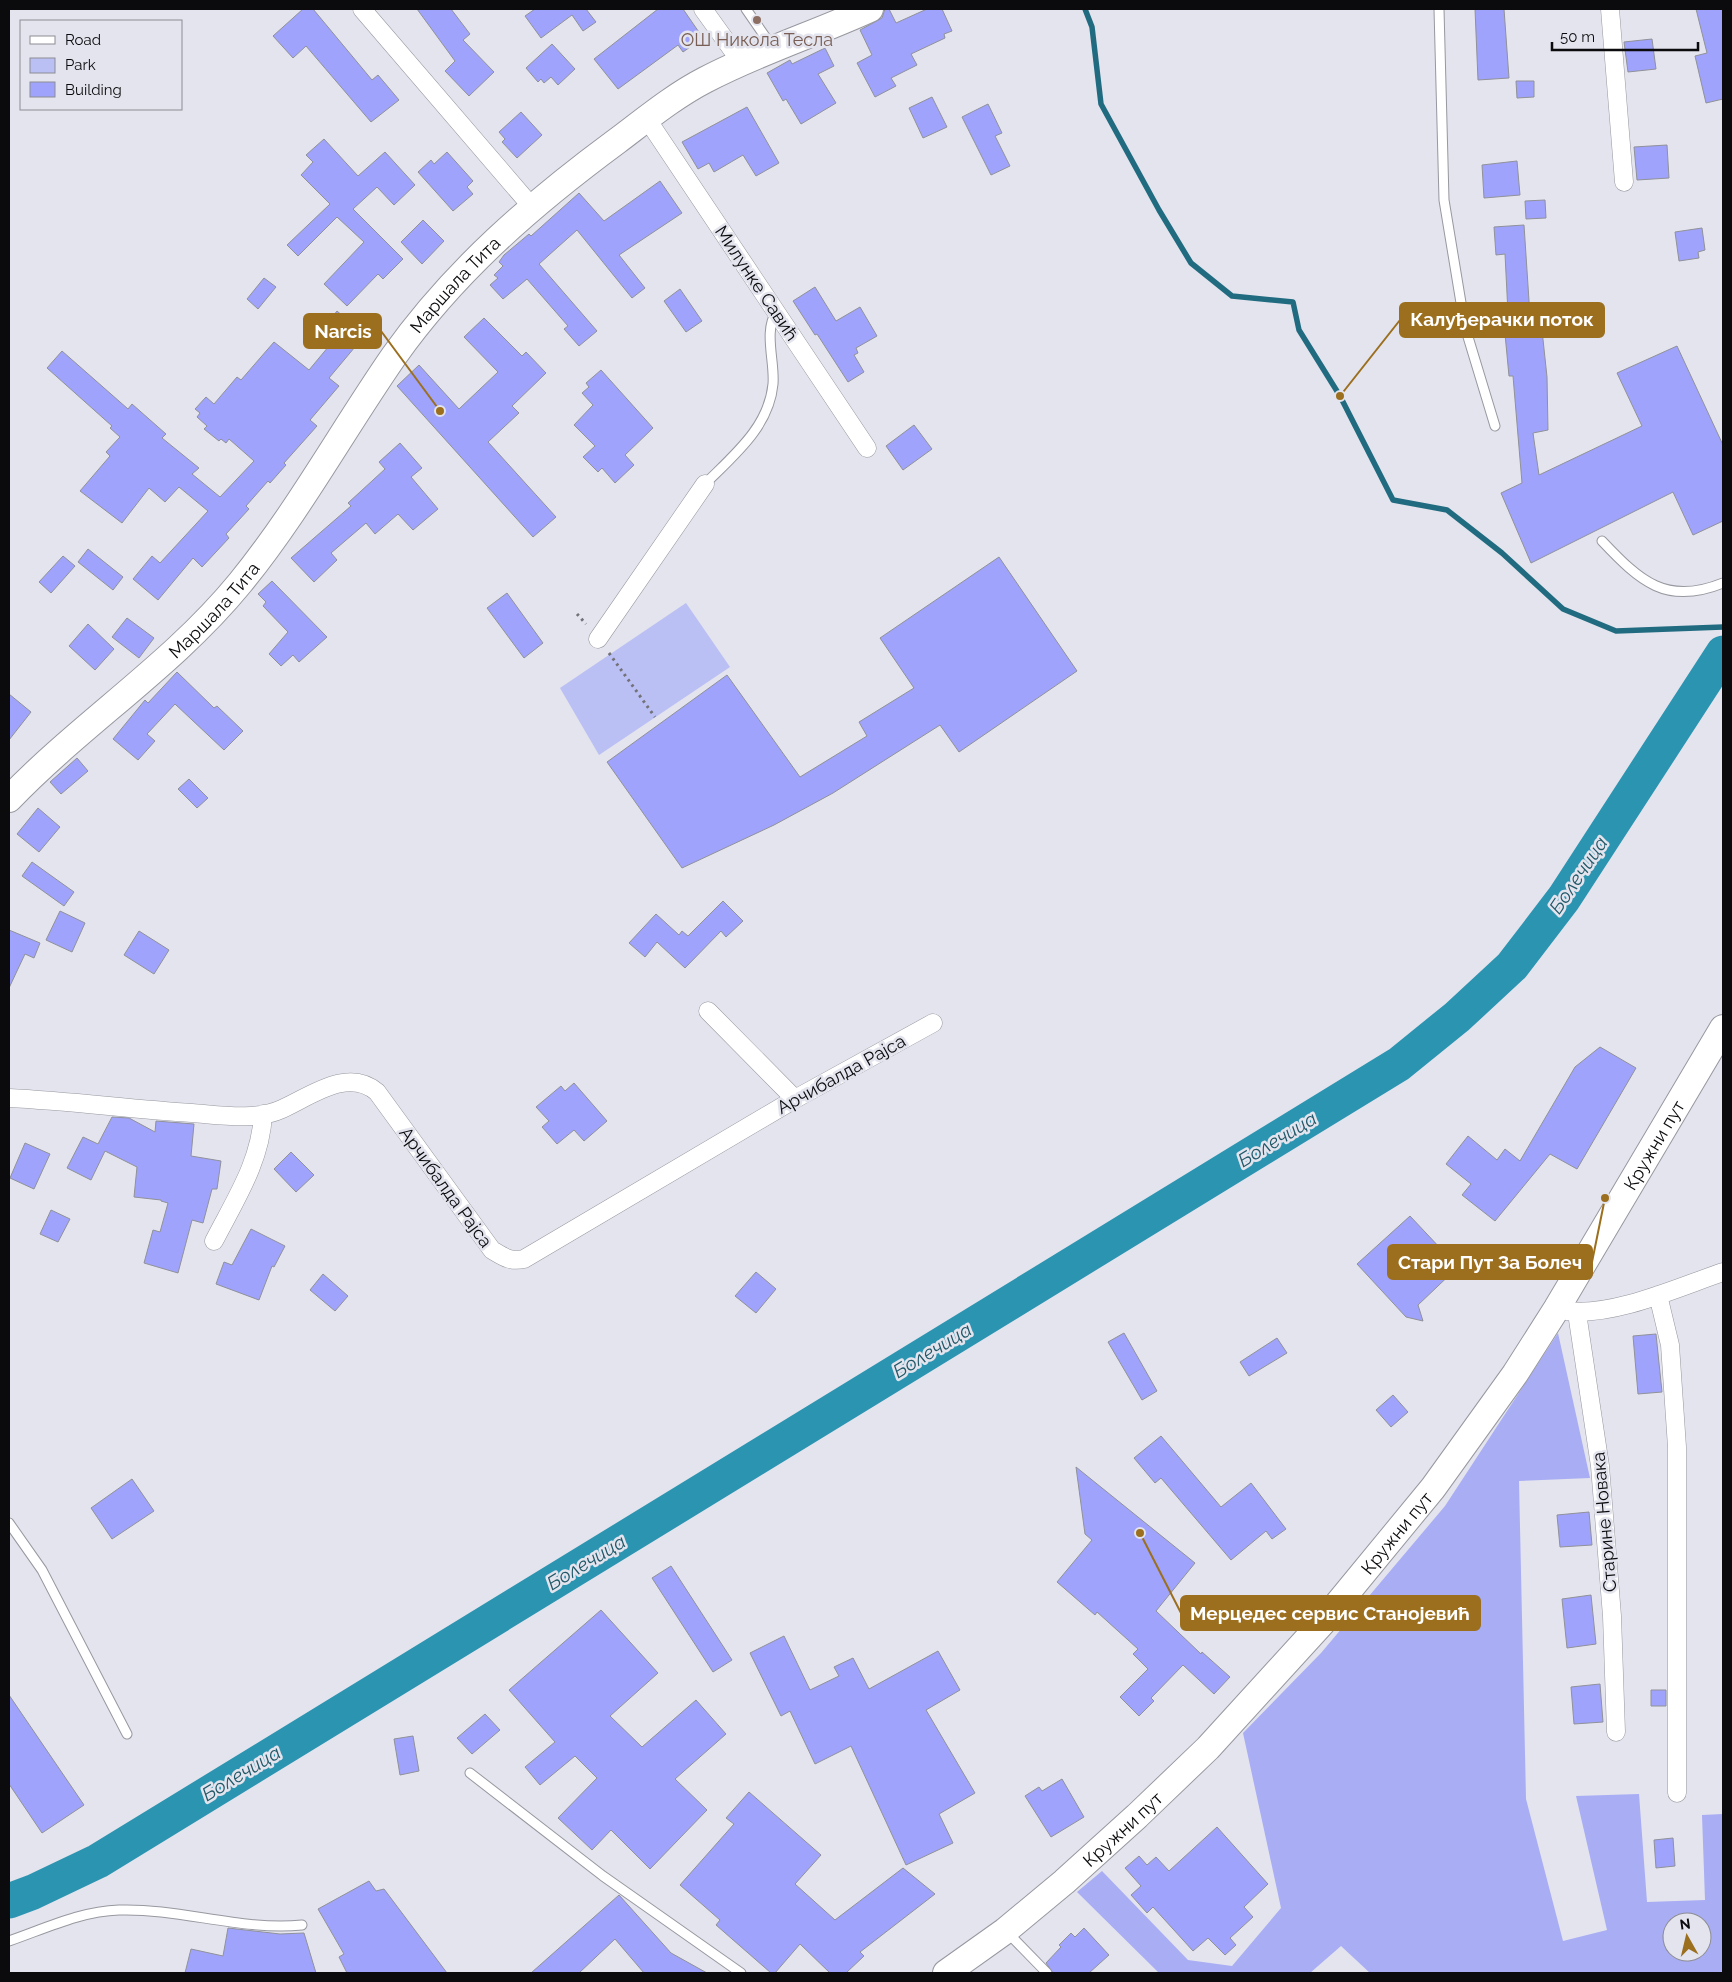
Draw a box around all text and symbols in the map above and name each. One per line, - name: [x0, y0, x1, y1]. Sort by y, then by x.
- marker: ОШ Никола Тесла: [751, 14, 763, 26]
- legend: [20, 20, 182, 110]
- scale bar: [1552, 20, 1698, 52]
- text: 50 m: [1560, 28, 1595, 46]
- place label: ОШ Никола Тесла: [681, 29, 833, 50]
- text: Road: [65, 31, 101, 49]
- text: Park: [65, 56, 96, 74]
- text: Building: [65, 81, 122, 99]
- street label: Милунке Савић: [711, 222, 803, 344]
- street label: Маршала Тита: [405, 232, 504, 337]
- callout: Калуђерачки поток: [1400, 303, 1604, 337]
- text: Калуђерачки поток: [1410, 308, 1594, 330]
- callout: Narcis: [304, 314, 381, 348]
- text: Narcis: [314, 320, 372, 342]
- street label: Маршала Тита: [164, 558, 263, 662]
- water label: Болечица: [1544, 832, 1612, 918]
- street label: Арчибалда Рајса: [773, 1030, 909, 1118]
- street label: Кружни пут: [1619, 1096, 1689, 1194]
- water label: Болечица: [1234, 1107, 1320, 1171]
- street label: Арчибалда Рајса: [395, 1123, 497, 1251]
- callout: Стари Пут За Болеч: [1388, 1245, 1592, 1279]
- text: Стари Пут За Болеч: [1398, 1251, 1582, 1273]
- water label: Болечица: [889, 1318, 975, 1382]
- street label: Старине Новака: [1587, 1451, 1621, 1593]
- street label: Кружни пут: [1356, 1487, 1437, 1578]
- water label: Болечица: [543, 1530, 629, 1594]
- callout: Мерцедес сервис Станојевић: [1181, 1596, 1480, 1630]
- text: Мерцедес сервис Станојевић: [1190, 1602, 1470, 1624]
- water label: Болечица: [198, 1741, 284, 1805]
- street label: Кружни пут: [1078, 1787, 1167, 1871]
- north arrow: [1662, 1912, 1712, 1962]
- text: N: [1679, 1915, 1692, 1933]

